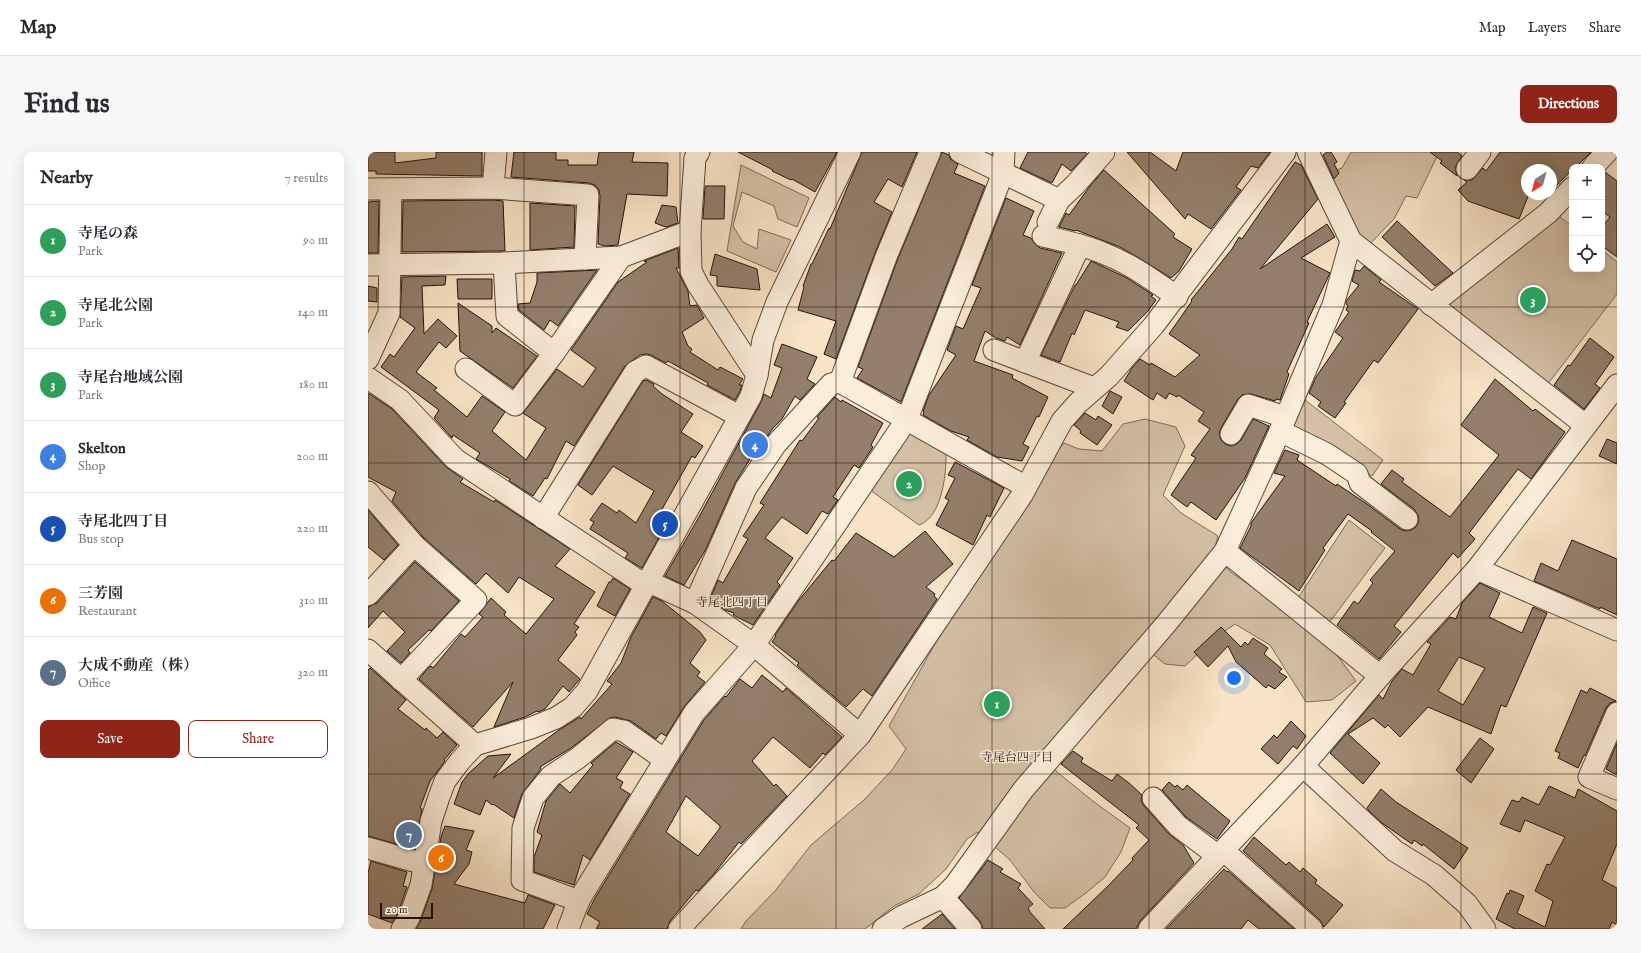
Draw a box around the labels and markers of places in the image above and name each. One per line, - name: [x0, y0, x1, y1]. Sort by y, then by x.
- pin: 3: [1520, 285, 1546, 315]
- pin: 4: [742, 430, 768, 460]
- pin: 2: [896, 469, 922, 499]
- pin: 5: [652, 509, 678, 539]
- pin: 1: [984, 689, 1010, 719]
- pin: 7: [396, 820, 422, 850]
- pin: 6: [428, 843, 454, 873]

